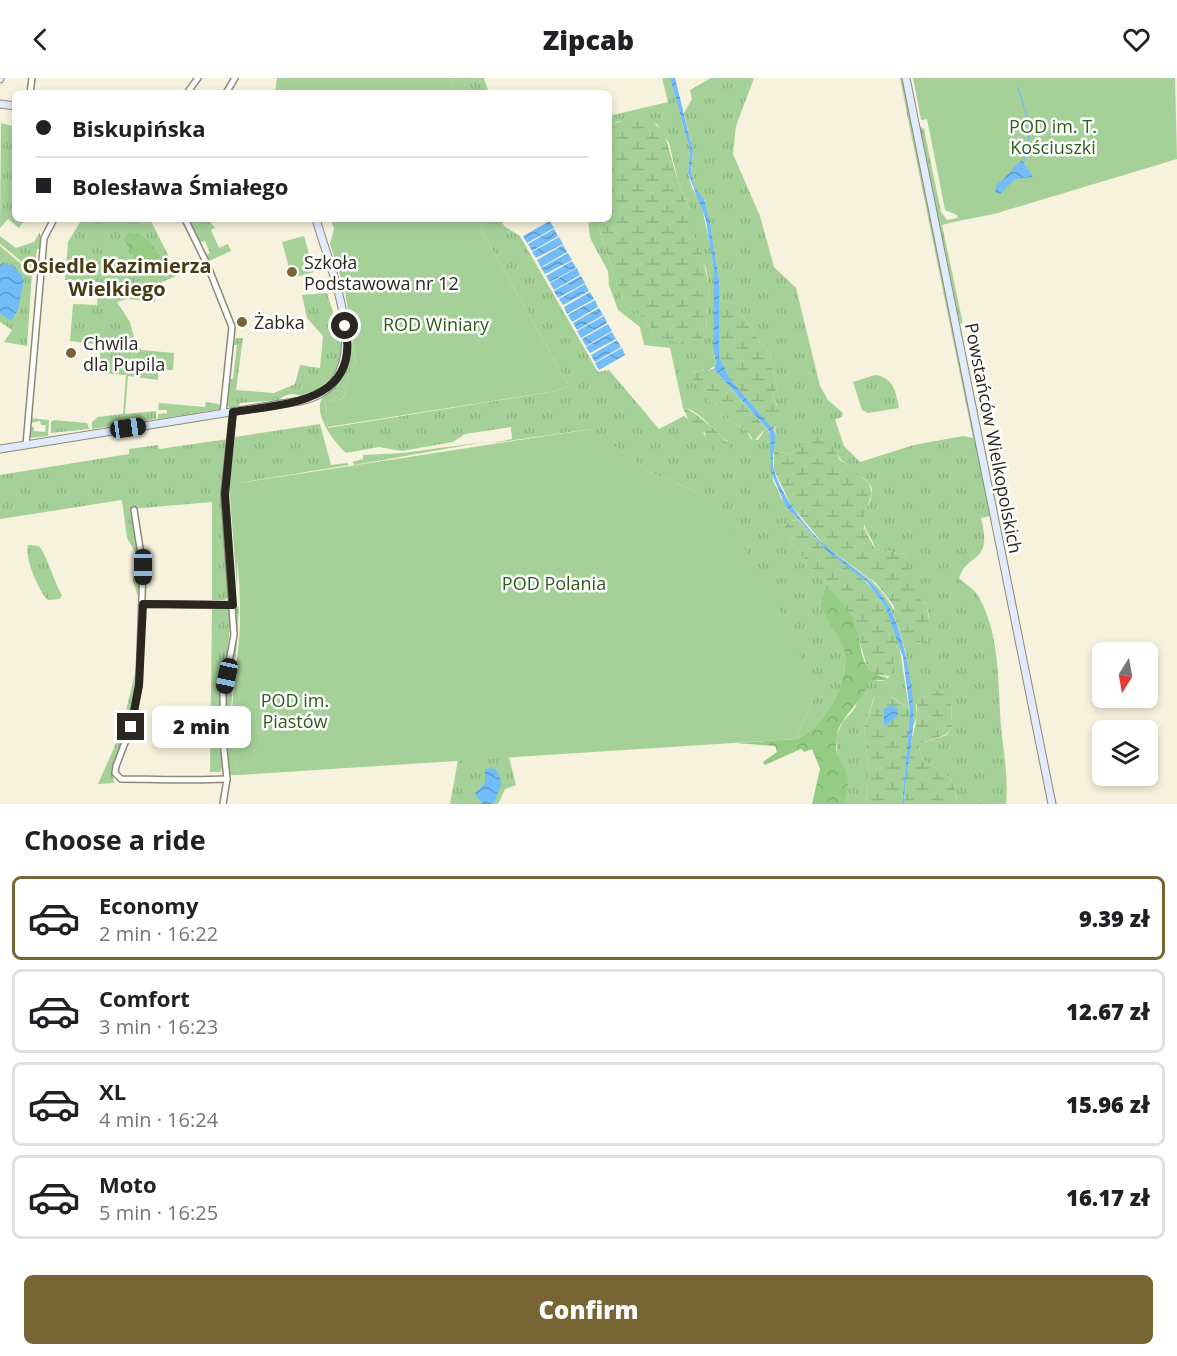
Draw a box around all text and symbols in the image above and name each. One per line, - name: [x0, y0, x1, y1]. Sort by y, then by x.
- text: Zipcab: [543, 21, 634, 58]
- icon: back: [24, 23, 57, 56]
- icon: heart: [1120, 23, 1153, 56]
- text: Biskupińska: [72, 113, 206, 143]
- park label: POD im. T. Kościuszki: [1009, 114, 1097, 159]
- text: Bolesława Śmiałego: [72, 171, 288, 201]
- place label: Szkoła Podstawowa nr 12: [304, 250, 459, 295]
- district label: Osiedle Kazimierza Wielkiego: [22, 252, 212, 302]
- marker: Szkoła Podstawowa nr 12: [285, 265, 299, 279]
- place label: Żabka: [254, 310, 305, 334]
- route start: [331, 312, 358, 339]
- park label: ROD Winiary: [383, 312, 490, 336]
- marker: Żabka: [235, 315, 249, 329]
- street label: Powstańców Wielkopolskich: [960, 321, 1028, 555]
- place label: Chwila dla Pupila: [83, 331, 165, 376]
- marker: Chwila dla Pupila: [64, 346, 78, 360]
- car: [109, 417, 147, 439]
- car: [134, 549, 152, 585]
- park label: POD Polania: [502, 571, 606, 595]
- north arrow: [1092, 642, 1158, 708]
- map controls: [1092, 642, 1158, 786]
- car: [214, 657, 240, 695]
- park label: POD im. Piastów: [261, 688, 329, 733]
- callout: 2 min: [152, 706, 251, 748]
- route end: [117, 713, 144, 740]
- text: 2 min: [173, 713, 230, 740]
- button: layers: [1092, 720, 1158, 786]
- text: Choose a ride: [24, 821, 206, 858]
- text: Economy: [99, 890, 198, 920]
- icon: car: [27, 891, 81, 945]
- text: 9.39 zł: [1079, 903, 1150, 933]
- text: 2 min · 16:22: [99, 920, 218, 947]
- text: Comfort: [99, 983, 190, 1013]
- icon: car: [27, 984, 81, 1038]
- text: 12.67 zł: [1066, 996, 1150, 1026]
- text: 3 min · 16:23: [99, 1013, 218, 1040]
- text: XL: [99, 1076, 126, 1106]
- icon: car: [27, 1077, 81, 1131]
- text: 15.96 zł: [1066, 1089, 1150, 1119]
- text: 4 min · 16:24: [99, 1106, 218, 1133]
- text: Moto: [99, 1169, 157, 1199]
- icon: car: [27, 1170, 81, 1224]
- text: 16.17 zł: [1066, 1182, 1150, 1212]
- text: 5 min · 16:25: [99, 1199, 218, 1226]
- button: Confirm: [24, 1275, 1153, 1344]

